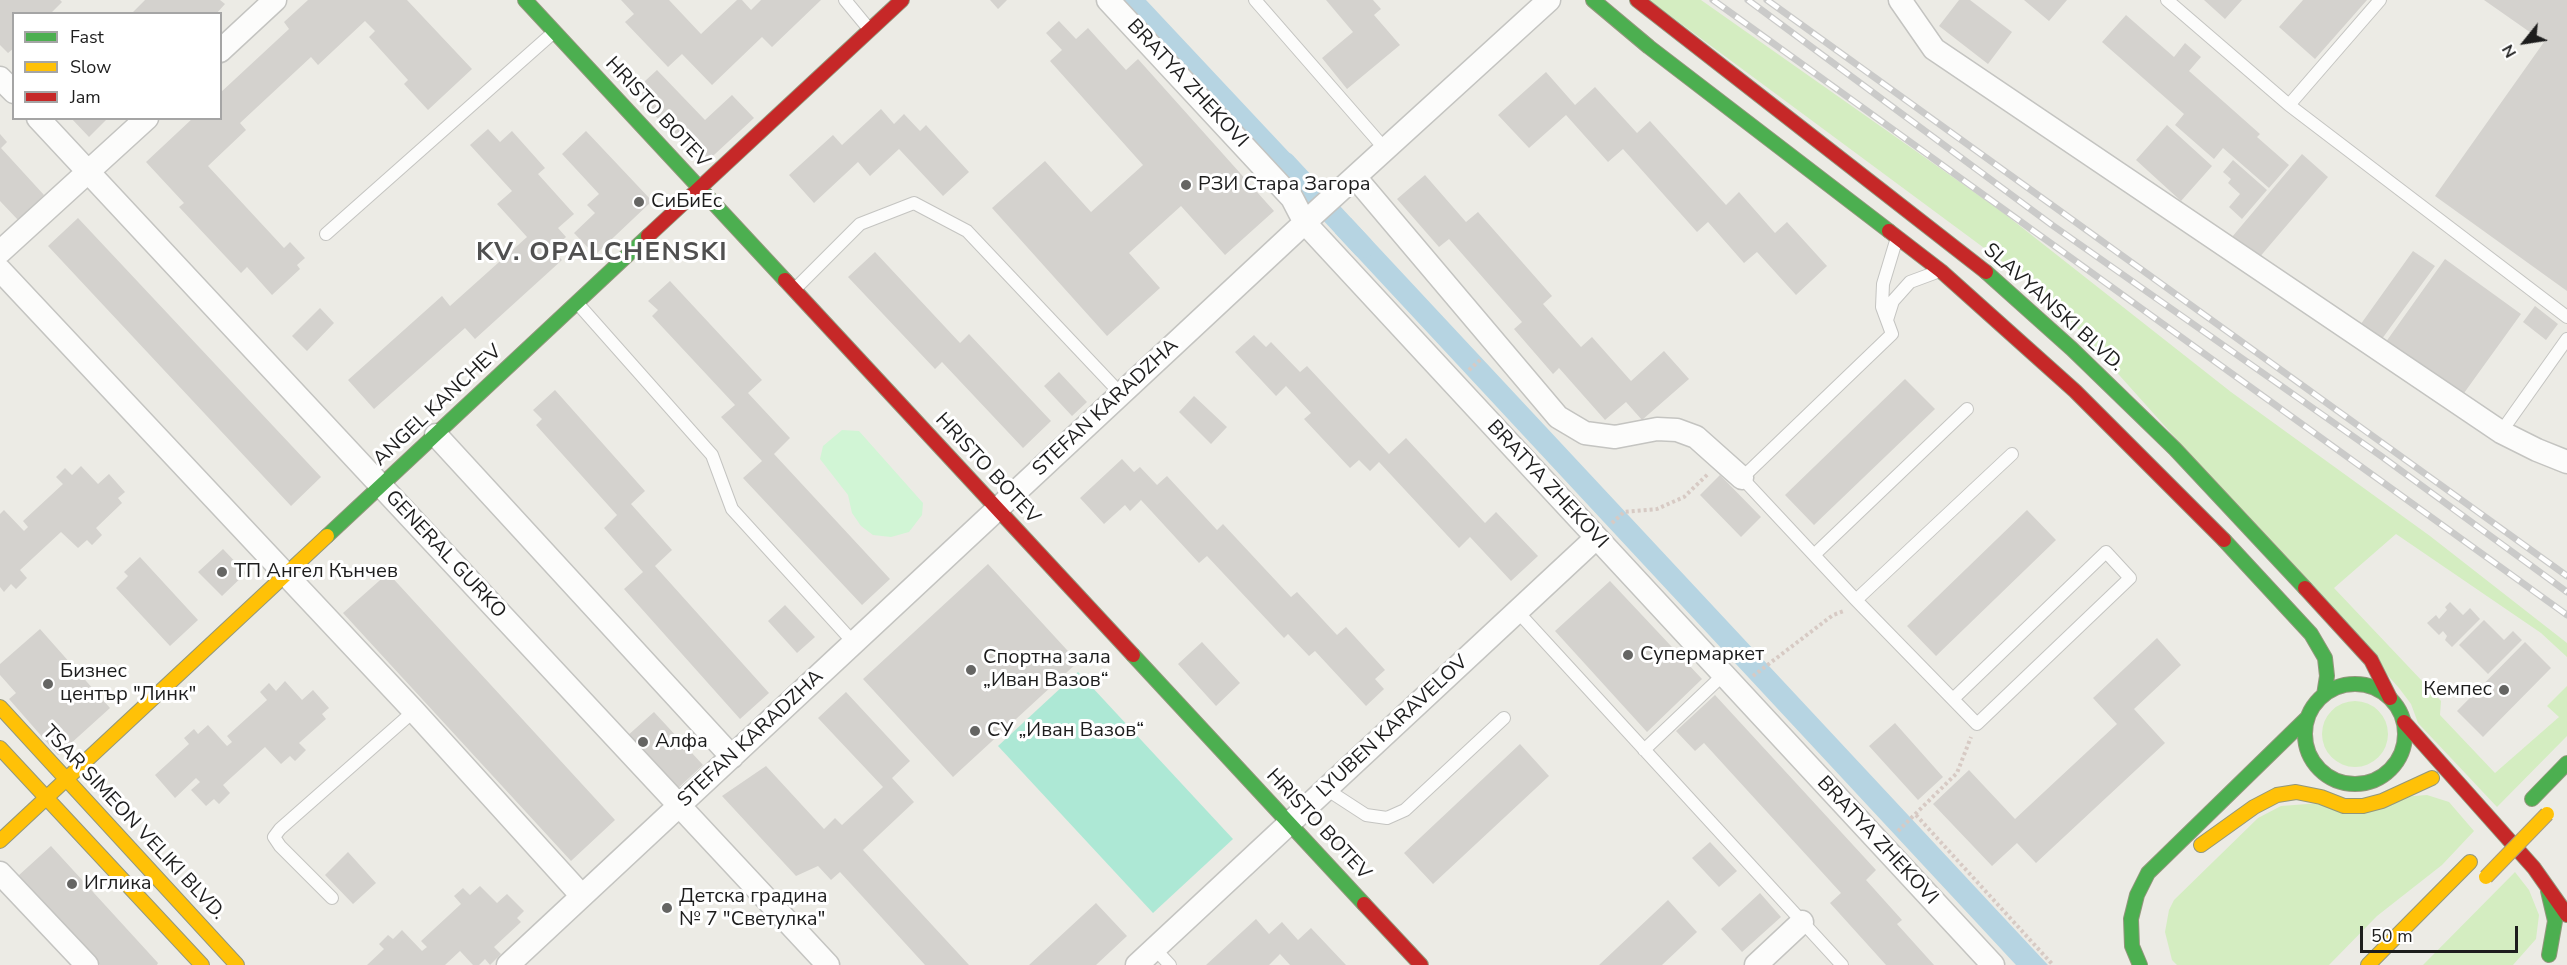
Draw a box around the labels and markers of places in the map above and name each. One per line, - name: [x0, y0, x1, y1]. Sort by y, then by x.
- place label: РЗИ Стара Загора: [1198, 173, 1371, 197]
- marker: РЗИ Стара Загора: [1179, 178, 1193, 192]
- place label: СиБиЕс: [651, 190, 722, 214]
- marker: СиБиЕс: [632, 195, 646, 209]
- place label: ТП Ангел Кънчев: [234, 560, 398, 584]
- marker: ТП Ангел Кънчев: [215, 565, 229, 579]
- place label: Супермаркет: [1640, 643, 1764, 667]
- place label: Спортна зала „Иван Вазов“: [983, 646, 1111, 693]
- marker: Супермаркет: [1621, 648, 1635, 662]
- place label: Бизнес център "Линк": [60, 660, 196, 707]
- marker: Спортна зала „Иван Вазов“: [964, 663, 978, 677]
- marker: Бизнес център "Линк": [41, 677, 55, 691]
- place label: Кемпес: [2423, 678, 2492, 702]
- marker: Кемпес: [2497, 683, 2511, 697]
- place label: СУ „Иван Вазов“: [987, 719, 1144, 743]
- marker: СУ „Иван Вазов“: [968, 724, 982, 738]
- place label: Алфа: [655, 730, 708, 754]
- marker: Алфа: [636, 735, 650, 749]
- place label: Иглика: [84, 872, 152, 896]
- marker: Иглика: [65, 877, 79, 891]
- place label: Детска градина № 7 "Светулка": [679, 885, 828, 932]
- marker: Детска градина № 7 "Светулка": [660, 901, 674, 915]

